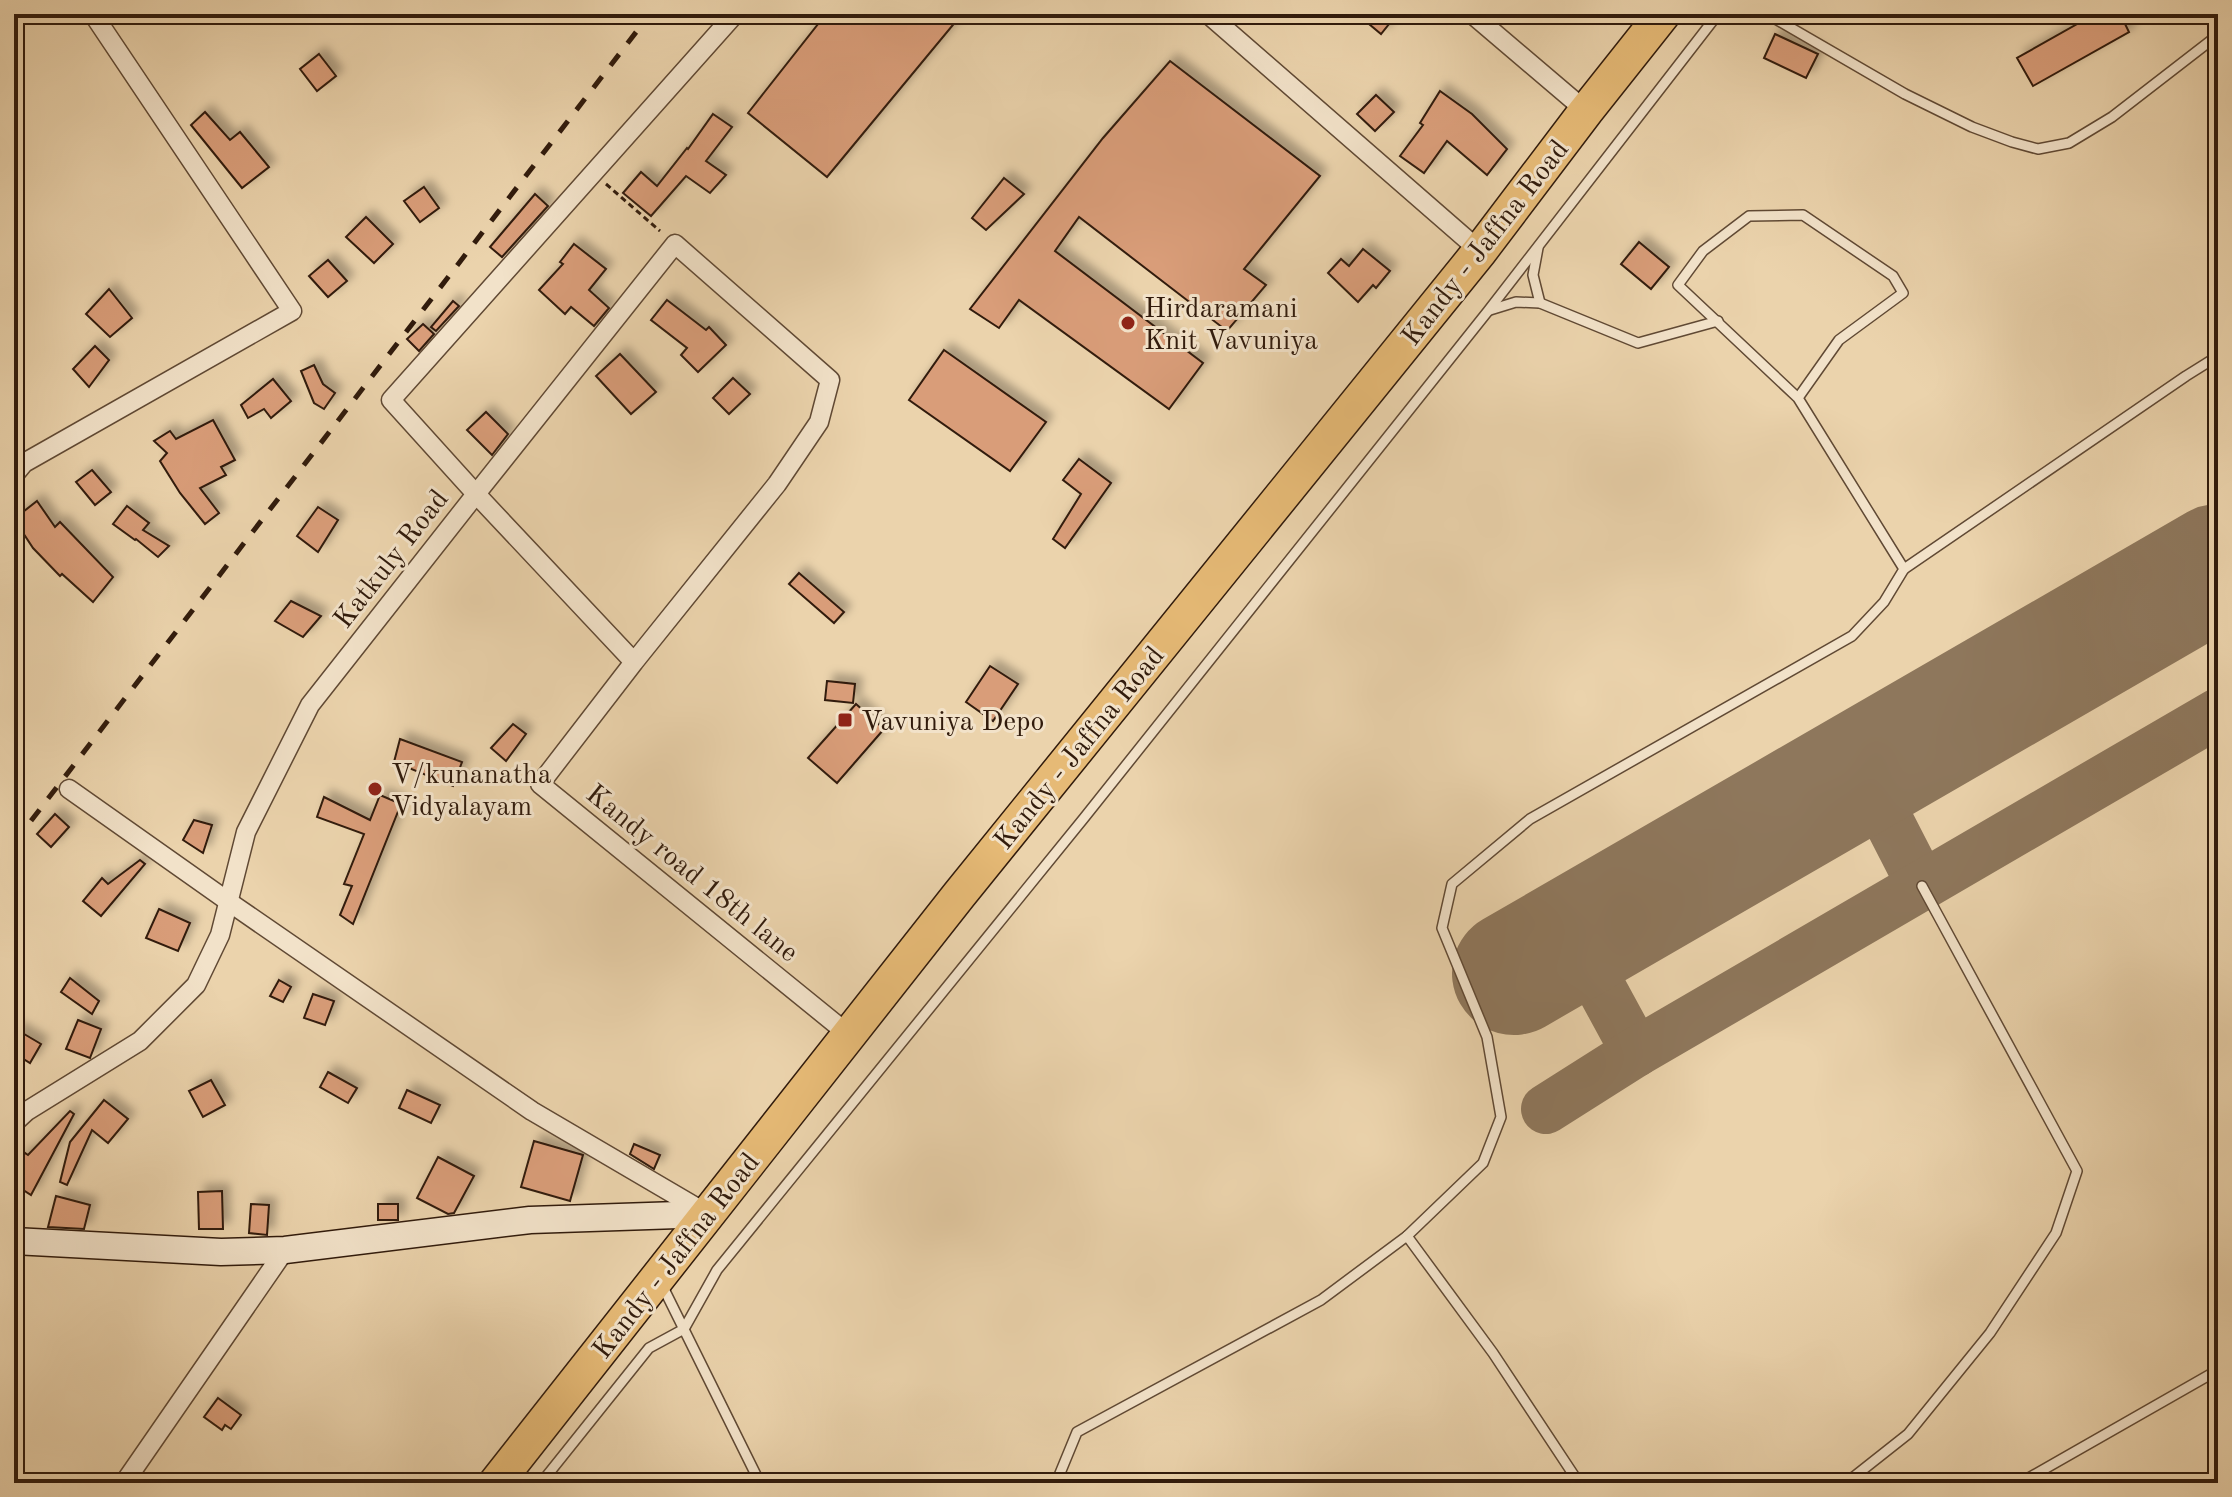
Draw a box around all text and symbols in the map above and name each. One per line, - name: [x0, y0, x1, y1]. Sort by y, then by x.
- street label: Kandy - Jaffna Road: [1398, 136, 1575, 352]
- place label: Hirdaramani Knit Vavuniya: [1144, 296, 1318, 356]
- marker: Hirdaramani Knit Vavuniya: [1119, 314, 1137, 332]
- street label: Katkuly Road: [330, 485, 455, 634]
- street label: Kandy - Jaffna Road: [990, 642, 1171, 856]
- place label: Vavuniya Depo: [861, 709, 1045, 737]
- marker: Vavuniya Depo: [836, 711, 854, 729]
- place label: V/kunanatha Vidyalayam: [391, 762, 552, 822]
- marker: V/kunanatha Vidyalayam: [366, 780, 384, 798]
- street label: Kandy road 18th lane: [580, 780, 802, 968]
- street label: Kandy - Jaffna Road: [589, 1149, 766, 1365]

